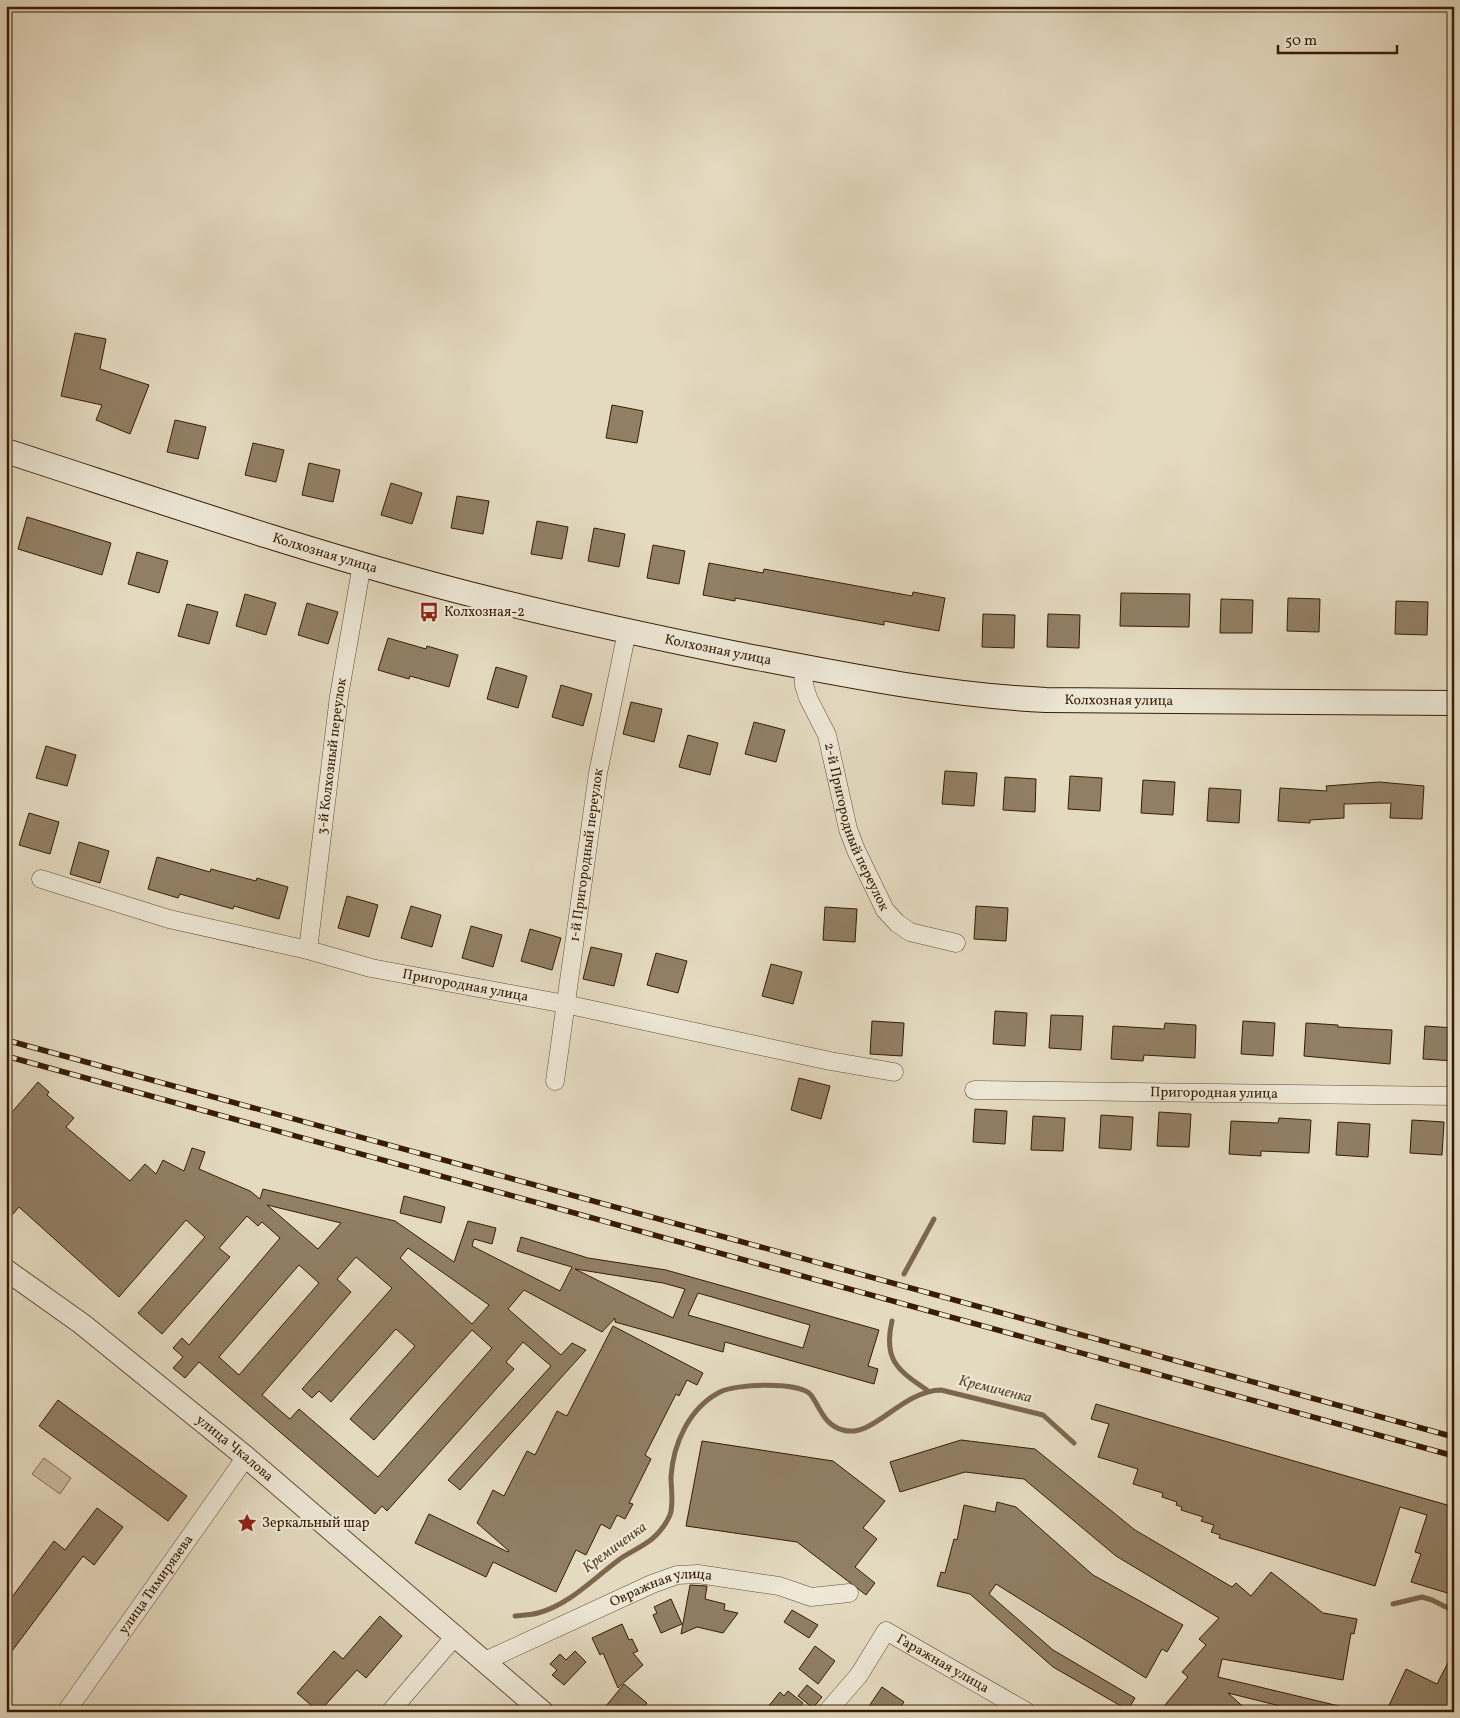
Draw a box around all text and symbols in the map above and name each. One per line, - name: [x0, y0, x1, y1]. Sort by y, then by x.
- scale bar: [1278, 22, 1396, 54]
- text: 50 m: [1285, 31, 1317, 52]
- street label: Колхозная улица: [270, 528, 380, 578]
- bus stop icon: Колхозная-2: [418, 601, 440, 623]
- place label: Колхозная-2: [444, 603, 525, 622]
- street label: Колхозная улица: [663, 630, 773, 670]
- street label: 3-й Колхозный переулок: [313, 676, 352, 836]
- street label: Колхозная улица: [1065, 691, 1173, 710]
- street label: 2-й Пригородный переулок: [819, 741, 894, 915]
- street label: 1-й Пригородный переулок: [565, 766, 608, 943]
- street label: Пригородная улица: [401, 964, 530, 1007]
- street label: Пригородная улица: [1150, 1083, 1278, 1103]
- water label: Кремиченка: [956, 1371, 1034, 1409]
- street label: улица Чкалова: [192, 1411, 277, 1486]
- place icon: Зеркальный шар: [236, 1512, 258, 1534]
- place label: Зеркальный шар: [262, 1514, 369, 1533]
- water label: Кремиченка: [578, 1517, 652, 1579]
- street label: улица Тимирязева: [114, 1531, 198, 1638]
- street label: Овражная улица: [607, 1564, 714, 1612]
- street label: Гаражная улица: [893, 1630, 993, 1698]

